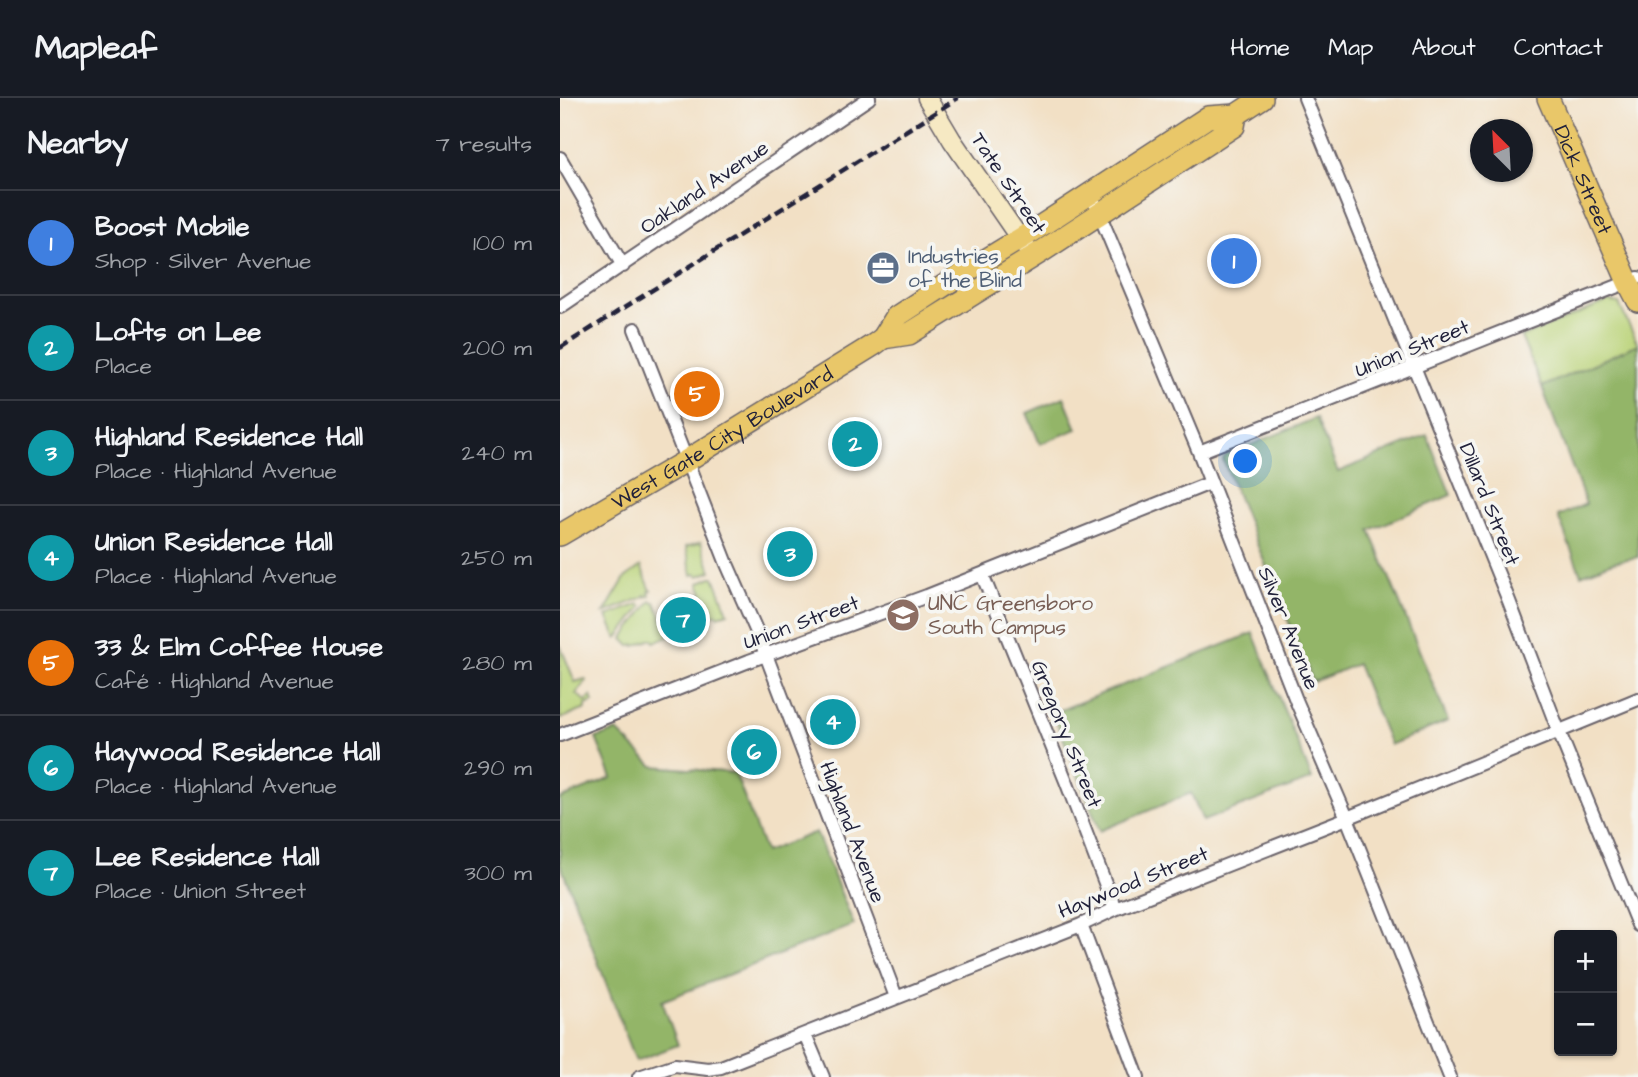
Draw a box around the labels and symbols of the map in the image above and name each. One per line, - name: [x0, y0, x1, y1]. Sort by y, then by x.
- north arrow: [1470, 119, 1533, 182]
- street label: Dick Street: [1547, 121, 1620, 239]
- street label: Tate Street: [964, 127, 1054, 240]
- street label: Oakland Avenue: [634, 134, 774, 241]
- pin: 1: [1211, 235, 1257, 287]
- place label: Industries of the Blind: [908, 242, 1022, 295]
- office icon: Industries of the Blind: [864, 249, 902, 287]
- street label: Union Street: [1351, 312, 1474, 385]
- street label: West Gate City Boulevard: [606, 359, 839, 517]
- pin: 5: [674, 368, 720, 420]
- pin: 2: [832, 418, 878, 470]
- street label: Dillard Street: [1452, 439, 1527, 570]
- your location: [1228, 444, 1262, 478]
- pin: 3: [767, 528, 813, 580]
- street label: Silver Avenue: [1251, 562, 1326, 694]
- street label: Union Street: [739, 588, 863, 657]
- place label: UNC Greensboro South Campus: [928, 589, 1093, 643]
- pin: 7: [660, 594, 706, 646]
- school or university icon: UNC Greensboro South Campus: [884, 596, 922, 634]
- street label: Gregory Street: [1022, 656, 1109, 813]
- pin: 4: [810, 696, 856, 748]
- pin: 6: [731, 726, 777, 778]
- street label: Highland Avenue: [810, 757, 893, 908]
- street label: Haywood Street: [1054, 839, 1214, 928]

